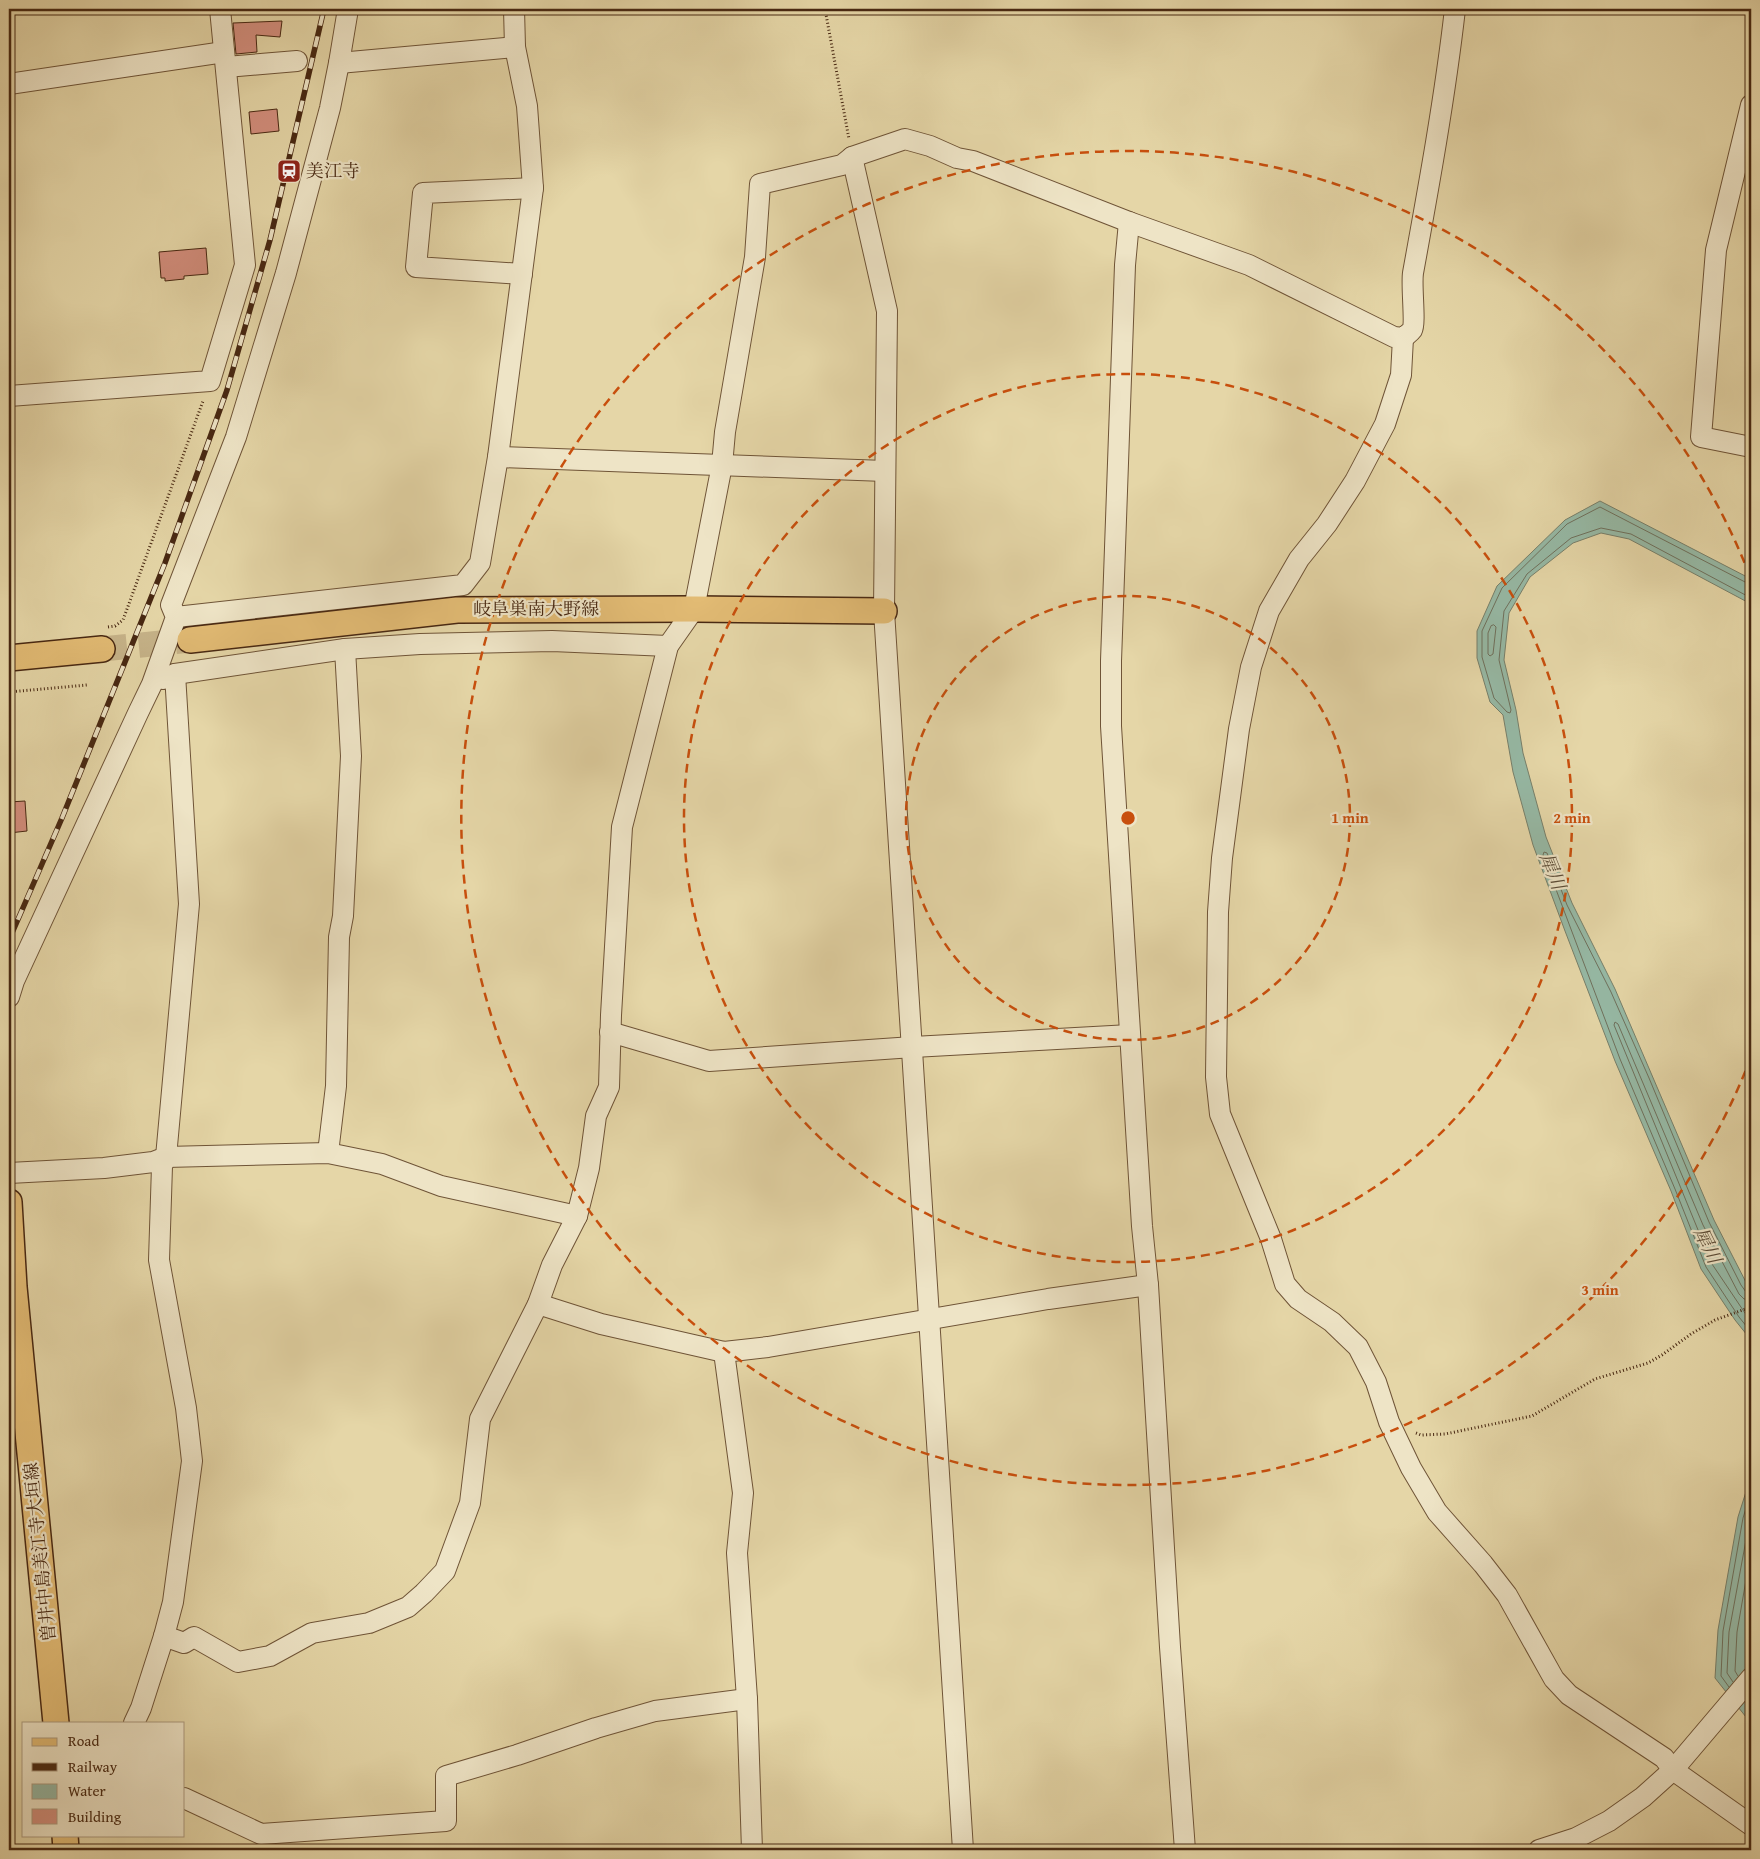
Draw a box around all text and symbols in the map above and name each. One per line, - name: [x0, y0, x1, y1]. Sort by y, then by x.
- place label: 美江寺: [306, 157, 360, 184]
- station icon: 美江寺: [276, 158, 302, 184]
- street label: 岐阜巣南大野線: [473, 595, 599, 622]
- text: 1 min: [1331, 807, 1369, 828]
- text: 2 min: [1553, 807, 1591, 828]
- centre of rings: [1119, 809, 1137, 827]
- water label: 犀川: [1533, 848, 1574, 896]
- water label: 犀川: [1687, 1222, 1730, 1270]
- text: 3 min: [1581, 1279, 1619, 1300]
- street label: 曽井中島美江寺大垣線: [17, 1461, 62, 1643]
- legend: [22, 1722, 185, 1836]
- text: Road: [68, 1730, 99, 1751]
- text: Railway: [68, 1756, 118, 1777]
- text: Water: [68, 1780, 106, 1801]
- text: Building: [68, 1806, 122, 1827]

